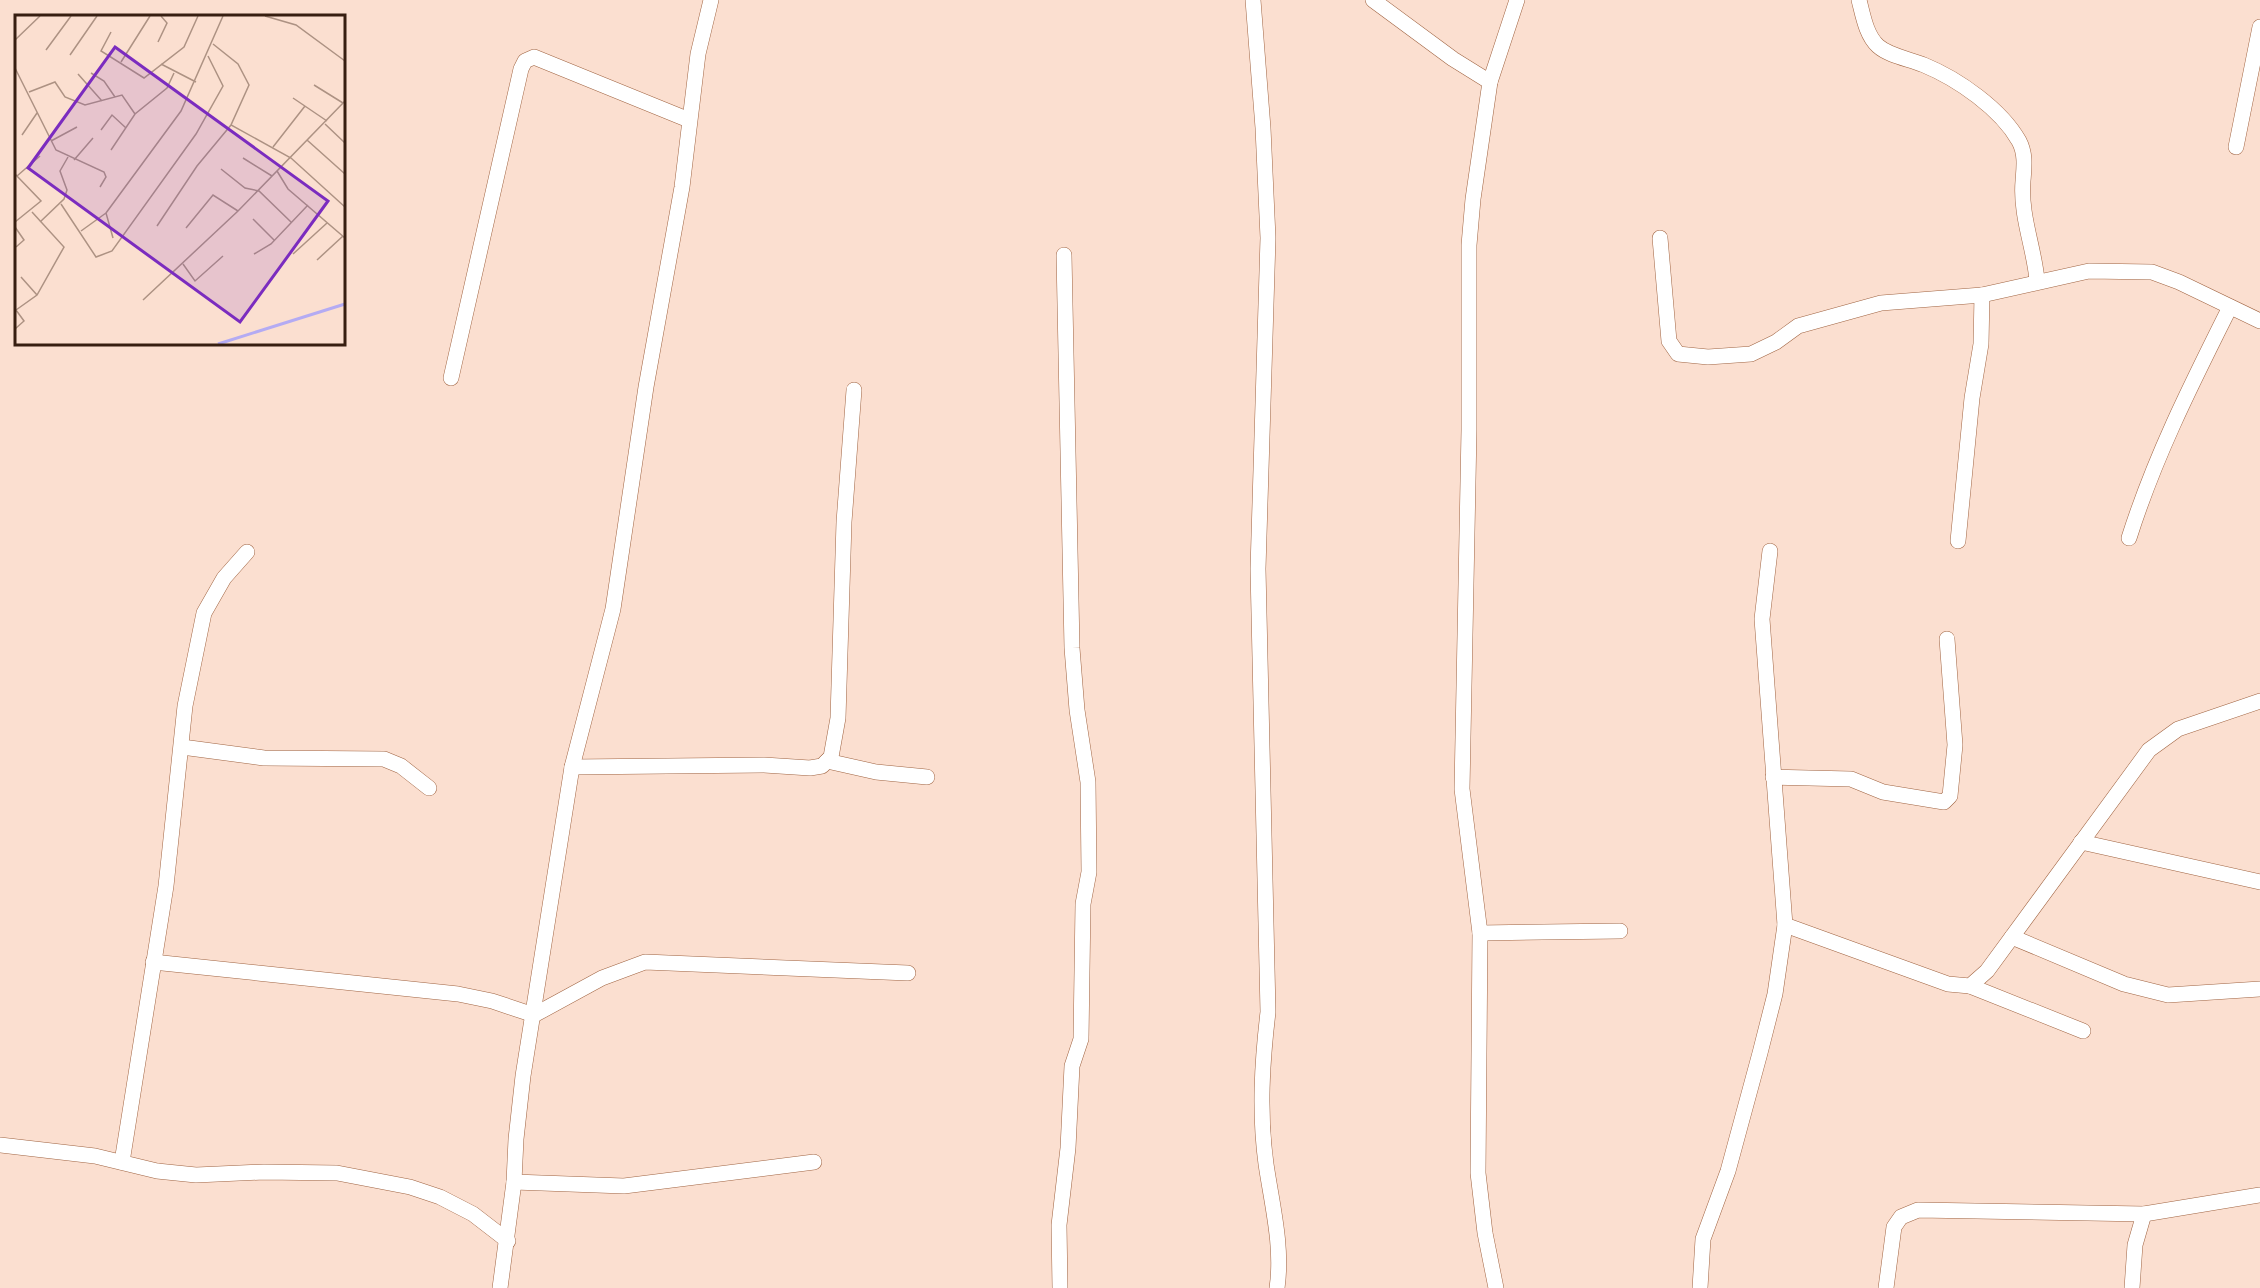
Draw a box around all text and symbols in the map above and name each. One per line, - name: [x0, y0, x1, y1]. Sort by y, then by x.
- inset map: [15, 15, 345, 345]

